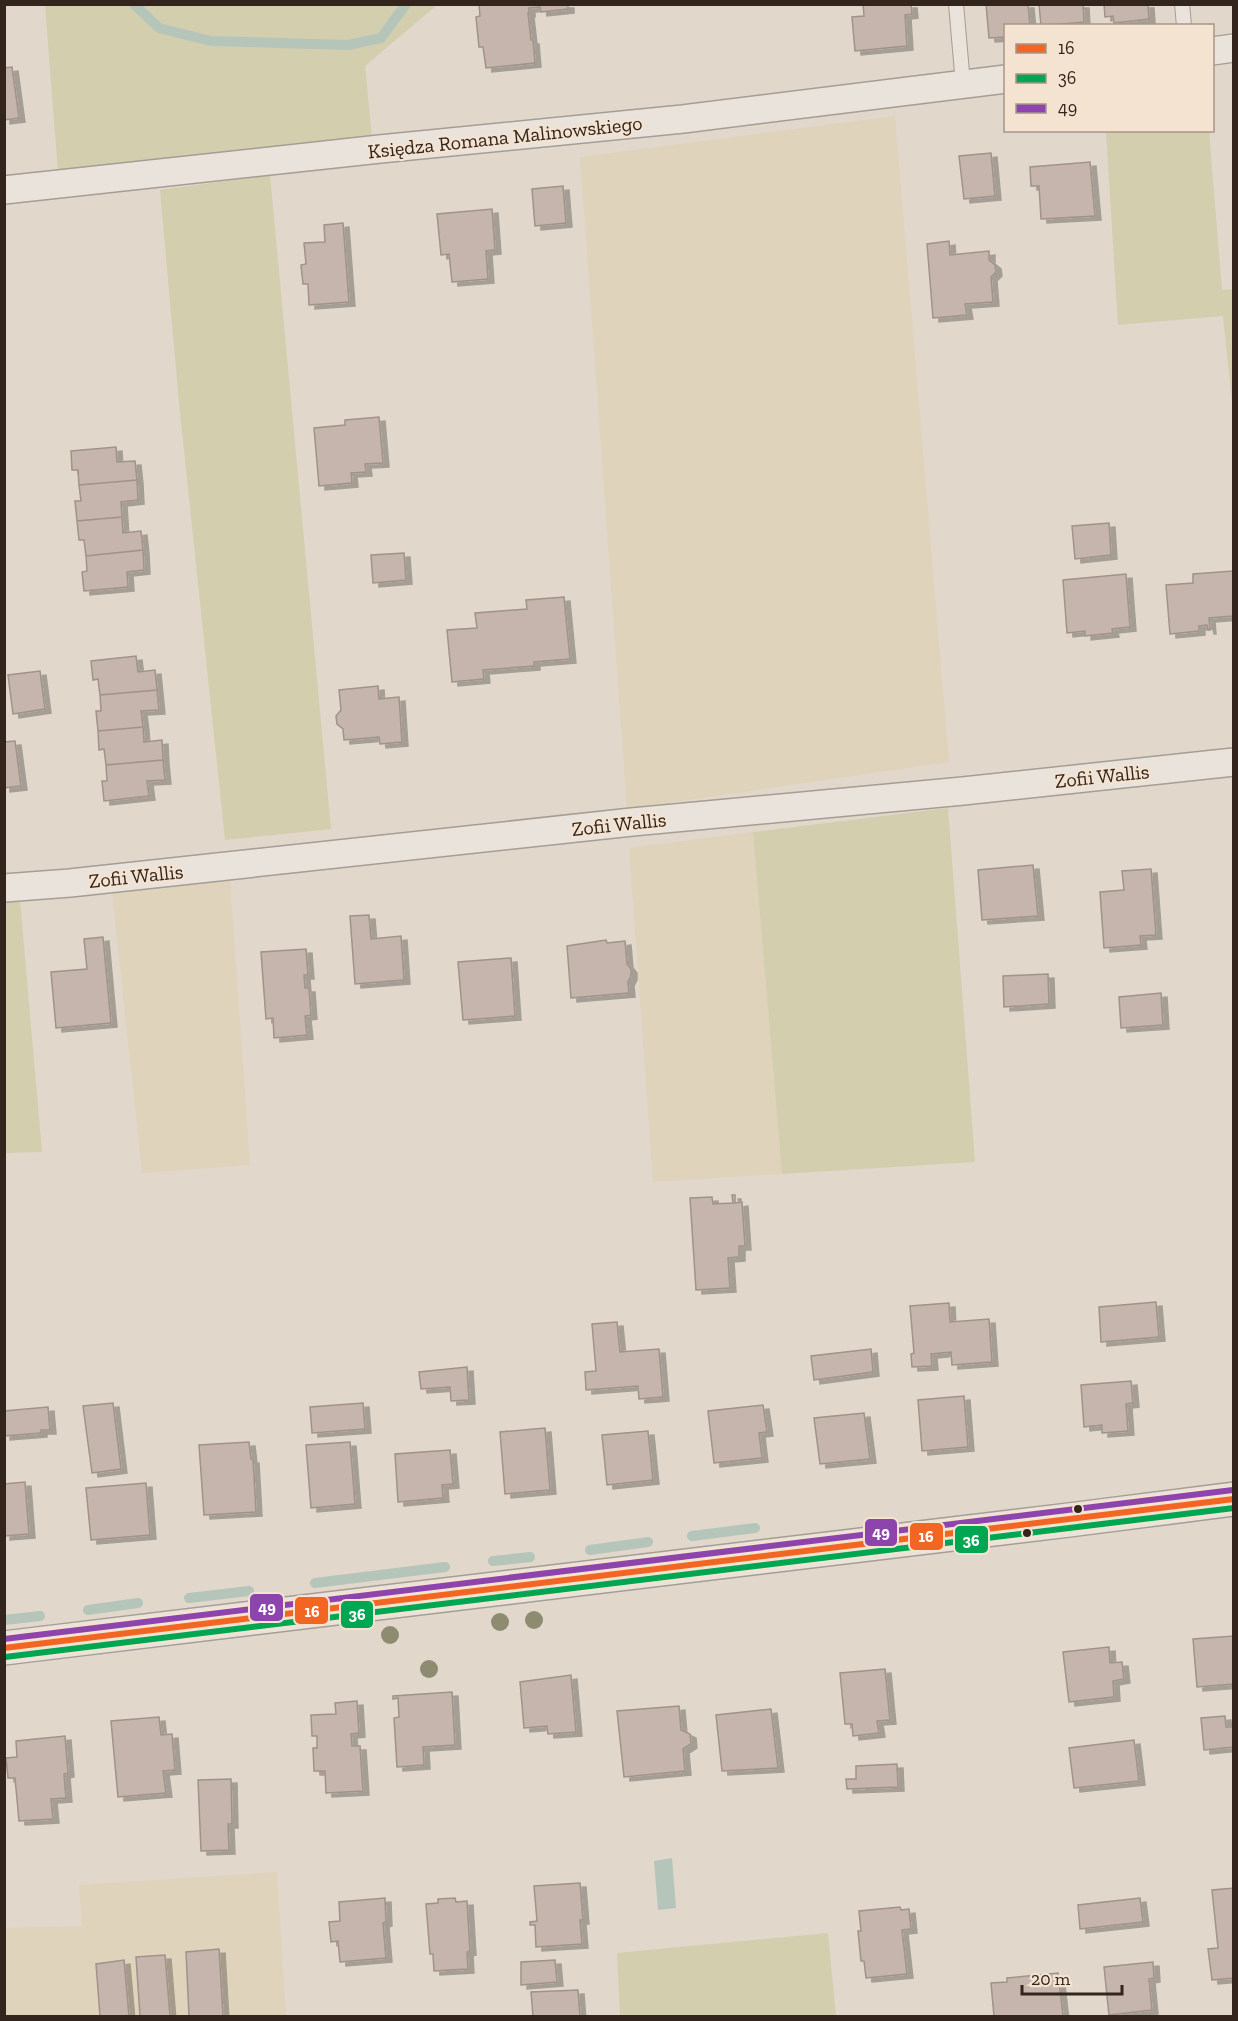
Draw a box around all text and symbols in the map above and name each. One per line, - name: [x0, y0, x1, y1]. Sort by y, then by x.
- legend: [1004, 24, 1214, 132]
- text: 16: [1058, 37, 1075, 59]
- text: 36: [1058, 67, 1076, 89]
- text: 49: [1058, 97, 1077, 119]
- street label: Księdza Romana Malinowskiego: [366, 111, 644, 163]
- street label: Zofii Wallis: [1053, 759, 1151, 793]
- street label: Zofii Wallis: [570, 807, 668, 841]
- street label: Zofii Wallis: [87, 859, 185, 893]
- unlabelled marker: [1072, 1503, 1084, 1515]
- line badge: 49: [864, 1518, 898, 1547]
- line badge: 16: [909, 1522, 944, 1551]
- text: 49: [872, 1523, 890, 1542]
- line badge: 36: [954, 1525, 989, 1554]
- text: 16: [918, 1527, 934, 1546]
- unlabelled marker: [1021, 1527, 1033, 1539]
- text: 36: [962, 1531, 980, 1550]
- line badge: 49: [249, 1593, 284, 1622]
- line badge: 16: [294, 1596, 329, 1625]
- text: 49: [258, 1598, 276, 1617]
- line badge: 36: [340, 1600, 374, 1629]
- text: 16: [304, 1602, 320, 1621]
- text: 36: [348, 1605, 366, 1624]
- scale bar: [1022, 1958, 1122, 1996]
- text: 20 m: [1031, 1968, 1071, 1990]

